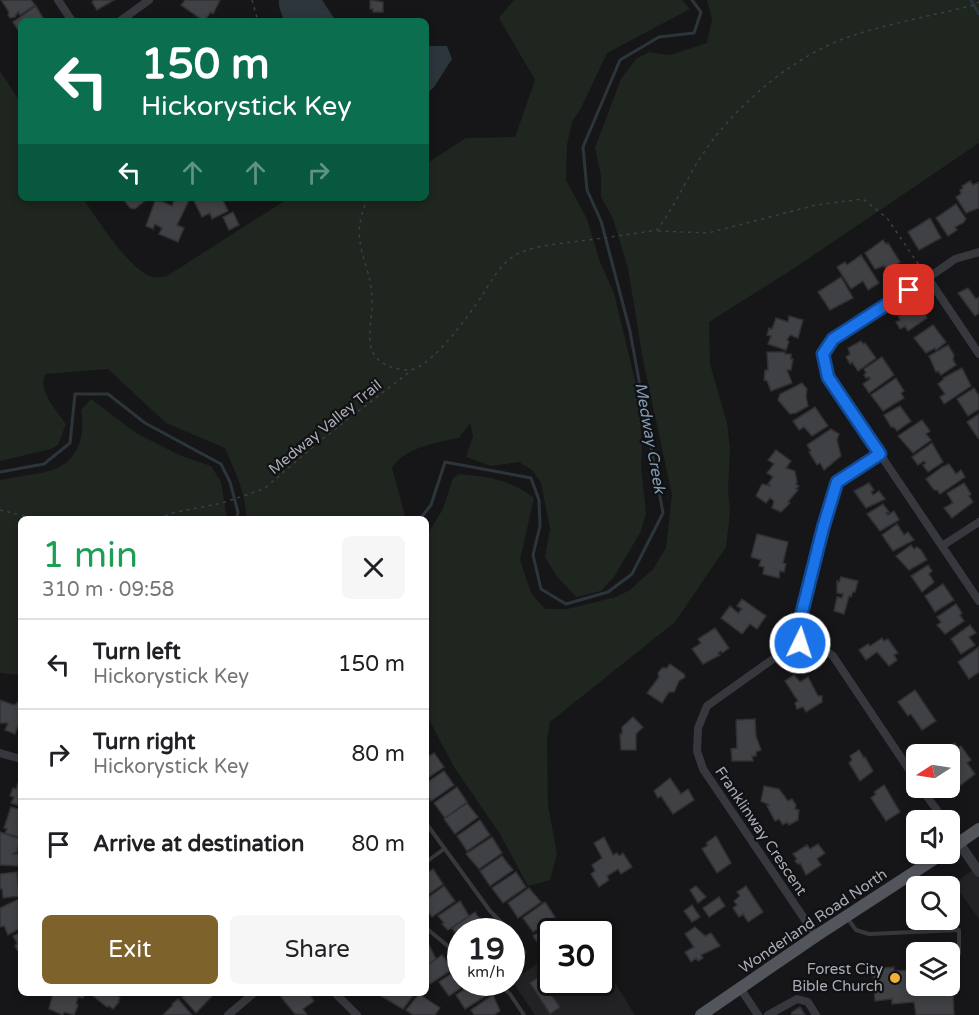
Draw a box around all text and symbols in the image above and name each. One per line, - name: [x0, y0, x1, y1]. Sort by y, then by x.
- text: 150 m: [141, 39, 270, 90]
- icon: left: [42, 42, 120, 120]
- text: Hickorystick Key: [141, 90, 352, 123]
- icon: left: [113, 156, 146, 189]
- icon: ahead: [176, 156, 209, 189]
- icon: ahead: [239, 156, 272, 189]
- icon: right: [302, 156, 335, 189]
- pin: [883, 264, 934, 315]
- icon: arrive: [892, 273, 925, 306]
- street label: Medway Valley Trail: [265, 376, 385, 478]
- water label: Medway Creek: [630, 381, 670, 496]
- text: 1 min: [42, 534, 138, 577]
- button: close: [342, 536, 405, 599]
- text: 310 m · 09:58: [42, 578, 174, 602]
- position arrow: [768, 611, 832, 675]
- text: Turn left: [93, 639, 181, 665]
- icon: left: [42, 648, 75, 681]
- text: 150 m: [338, 651, 405, 677]
- text: Hickorystick Key: [93, 665, 249, 689]
- text: Turn right: [93, 729, 195, 755]
- icon: right: [42, 738, 75, 771]
- text: 80 m: [351, 741, 405, 767]
- north arrow: [906, 744, 960, 798]
- map controls: [906, 744, 960, 996]
- text: Hickorystick Key: [93, 755, 249, 779]
- street label: Franklinway Crescent: [711, 763, 811, 899]
- button: sound: [906, 810, 960, 864]
- icon: arrive: [42, 828, 75, 861]
- text: Arrive at destination: [93, 831, 304, 857]
- text: 80 m: [351, 831, 405, 857]
- street label: Wonderland Road North: [736, 865, 890, 977]
- button: search: [906, 876, 960, 930]
- button: Exit: [42, 915, 218, 984]
- button: Share: [230, 915, 405, 984]
- speed limit sign: 30: [537, 918, 615, 996]
- text: 19: [467, 931, 505, 968]
- button: layers: [906, 942, 960, 996]
- place label: Forest City Bible Church: [792, 960, 883, 995]
- text: km/h: [467, 963, 505, 981]
- marker: Forest City Bible Church: [888, 971, 902, 985]

